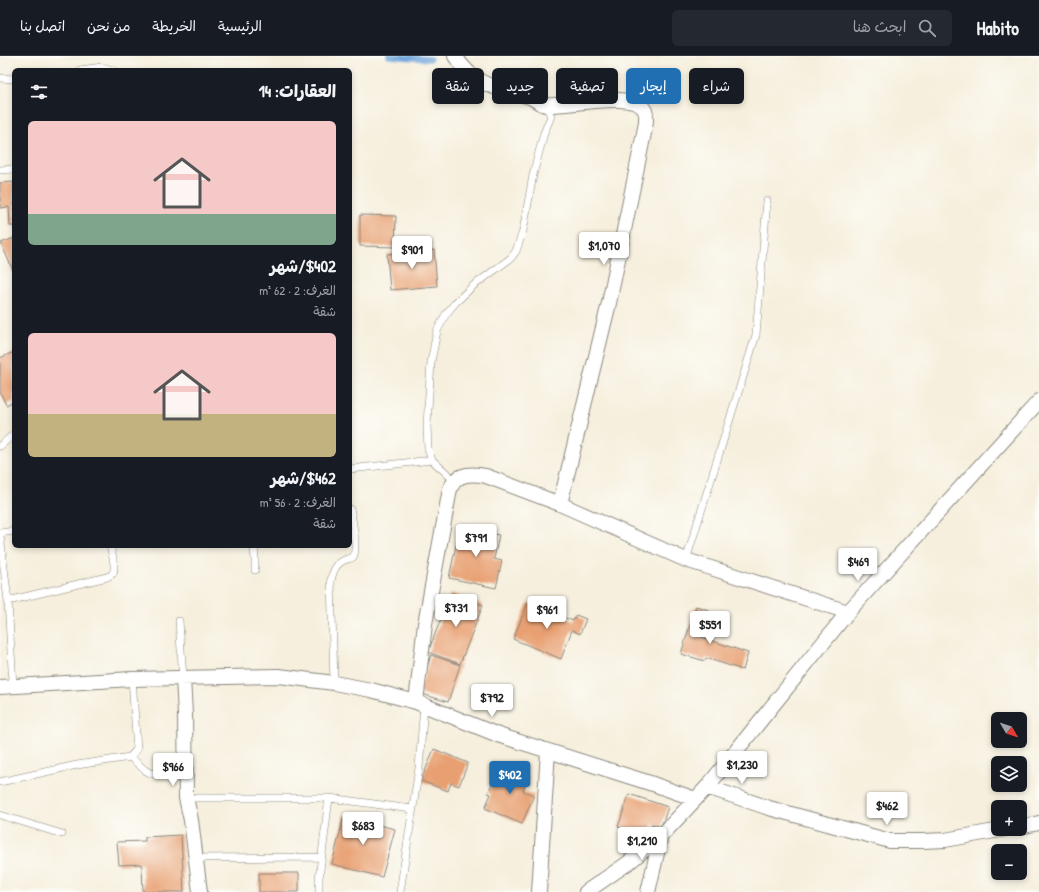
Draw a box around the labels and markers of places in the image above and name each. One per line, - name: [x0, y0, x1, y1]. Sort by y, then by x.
- pin: $1,070: [571, 232, 637, 266]
- pin: $901: [388, 236, 436, 270]
- pin: $791: [452, 524, 500, 558]
- pin: $469: [834, 548, 882, 582]
- pin: $731: [432, 594, 480, 628]
- pin: $961: [523, 596, 571, 630]
- pin: $551: [686, 611, 734, 645]
- pin: $792: [468, 684, 516, 718]
- pin: $1,230: [709, 751, 775, 785]
- pin: $966: [149, 753, 197, 787]
- pin: $402: [486, 761, 534, 795]
- pin: $462: [863, 792, 911, 826]
- pin: $683: [339, 812, 387, 846]
- pin: $1,210: [609, 827, 675, 861]

